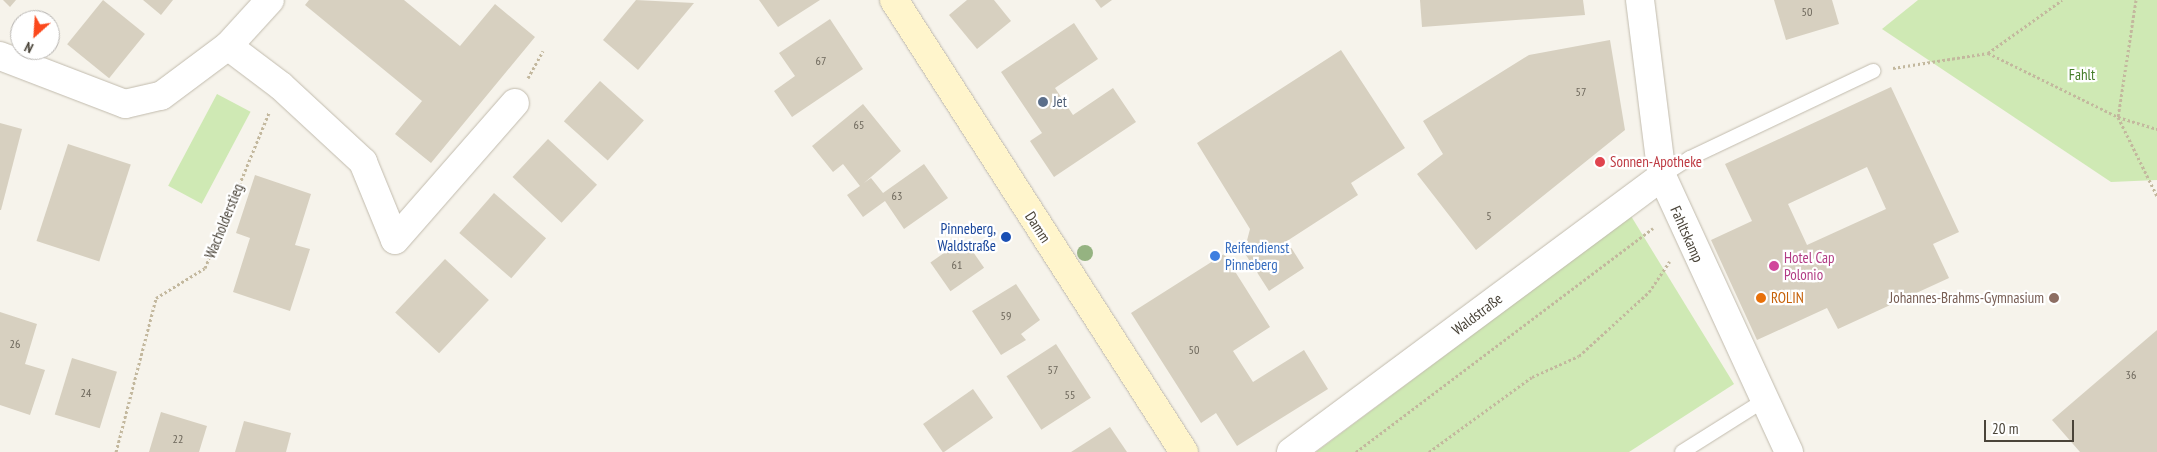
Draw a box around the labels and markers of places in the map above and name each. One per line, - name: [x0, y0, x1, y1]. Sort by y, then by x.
- place label: Jet: [1053, 93, 1067, 111]
- marker: Jet: [1037, 96, 1049, 108]
- place label: Sonnen-Apotheke: [1610, 153, 1702, 171]
- marker: Sonnen-Apotheke: [1594, 156, 1606, 168]
- place label: Pinneberg, Waldstraße: [938, 219, 996, 254]
- marker: Pinneberg, Waldstraße: [1000, 231, 1012, 243]
- place label: Reifendienst Pinneberg: [1225, 238, 1289, 273]
- place label: Hotel Cap Polonio: [1784, 248, 1835, 283]
- marker: Reifendienst Pinneberg: [1209, 250, 1221, 262]
- marker: Hotel Cap Polonio: [1768, 260, 1780, 272]
- place label: ROLIN: [1771, 289, 1804, 307]
- place label: Johannes-Brahms-Gymnasium: [1890, 289, 2044, 307]
- marker: ROLIN: [1755, 292, 1767, 304]
- marker: Johannes-Brahms-Gymnasium: [2048, 292, 2060, 304]

